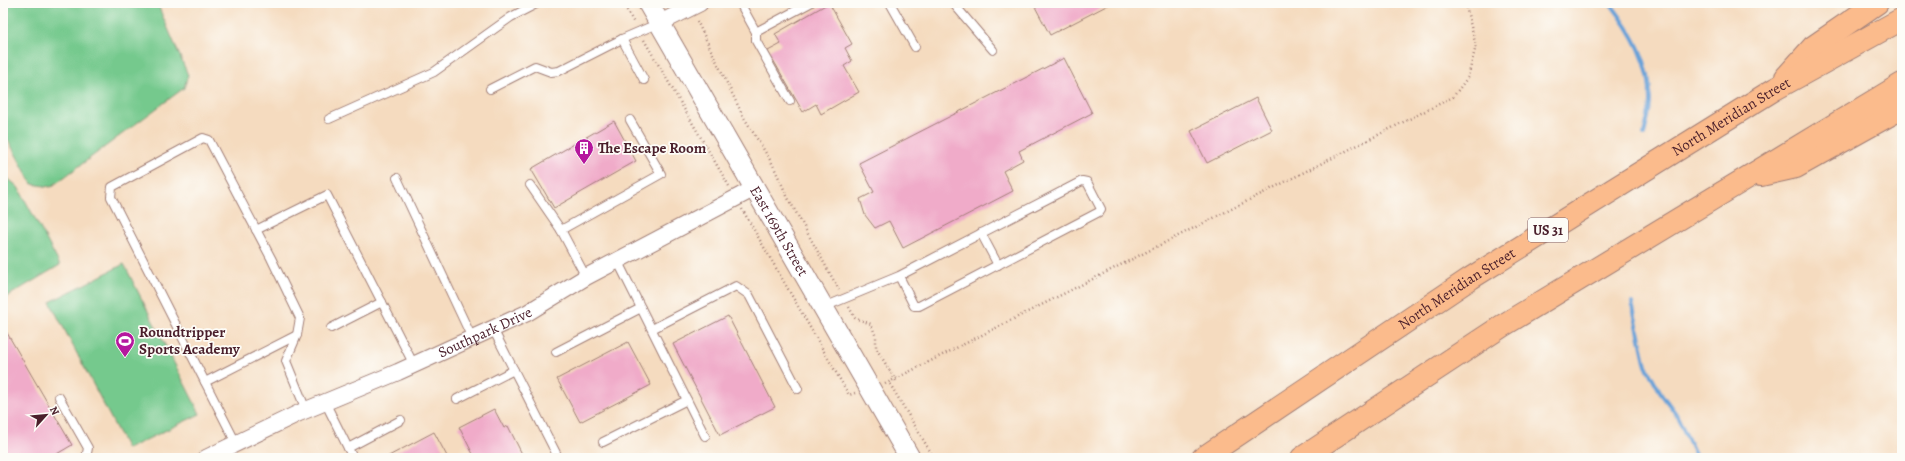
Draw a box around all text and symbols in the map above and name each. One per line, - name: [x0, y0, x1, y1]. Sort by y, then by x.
- street label: North Meridian Street: [1668, 72, 1794, 161]
- building icon: The Escape Room: [573, 137, 595, 165]
- place label: The Escape Room: [598, 138, 707, 158]
- street label: East 169th Street: [745, 182, 813, 280]
- road number: US 31: [1528, 218, 1568, 242]
- street label: North Meridian Street: [1394, 243, 1519, 334]
- street label: Southpark Drive: [435, 302, 536, 362]
- place label: Roundtripper Sports Academy: [139, 322, 241, 359]
- sports icon: Roundtripper Sports Academy: [114, 330, 136, 358]
- north arrow: [26, 395, 66, 435]
- text: N: [46, 404, 63, 418]

